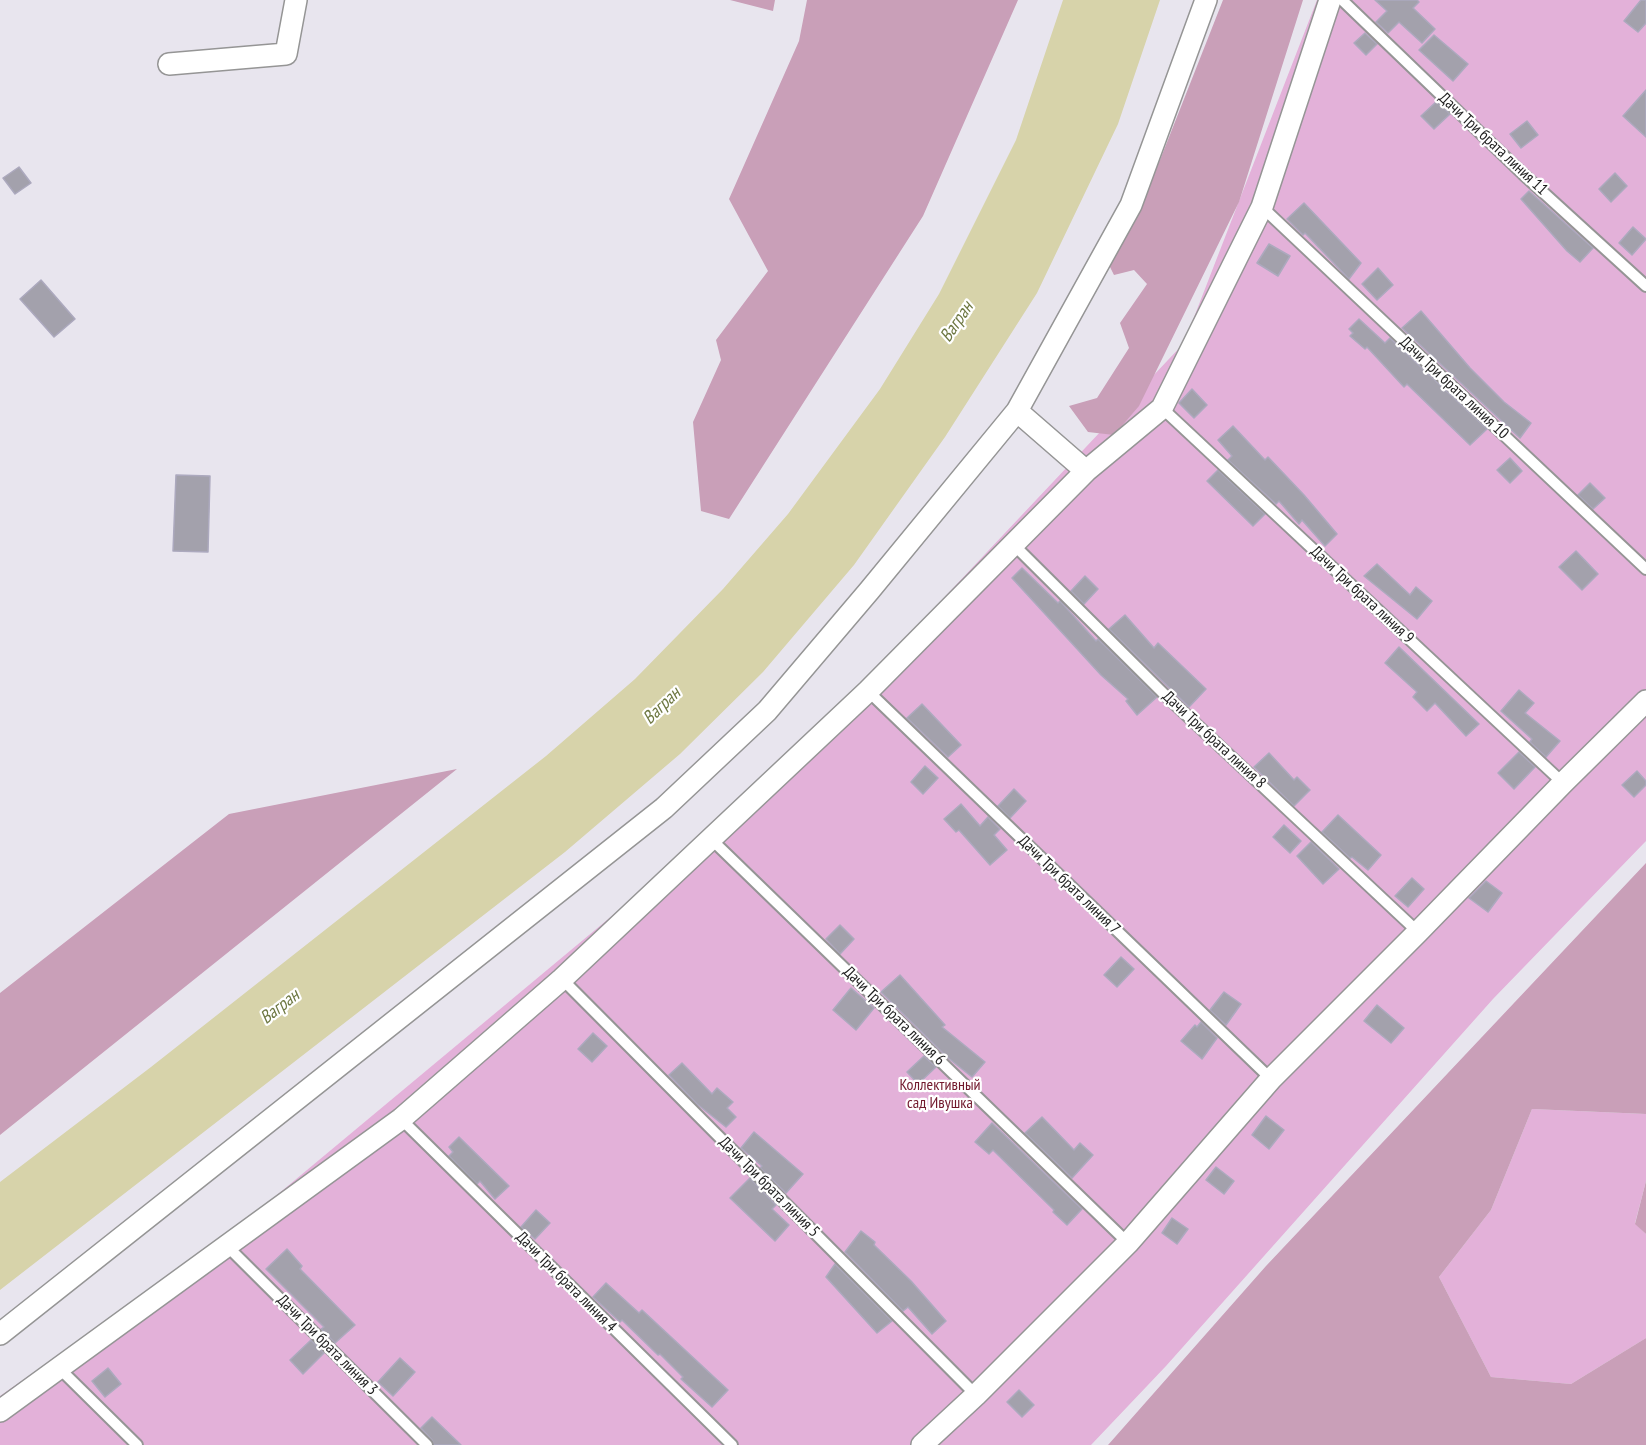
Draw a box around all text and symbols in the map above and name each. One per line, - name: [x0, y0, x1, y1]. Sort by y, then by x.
- street label: Дачи Три брата линия 11: [1435, 89, 1551, 199]
- water label: Вагран: [936, 298, 978, 346]
- street label: Дачи Три брата линия 10: [1396, 333, 1512, 443]
- street label: Дачи Три брата линия 9: [1306, 542, 1418, 648]
- water label: Вагран: [639, 683, 685, 729]
- street label: Дачи Три брата линия 8: [1158, 687, 1270, 793]
- street label: Дачи Три брата линия 7: [1014, 831, 1124, 939]
- street label: Дачи Три брата линия 6: [839, 962, 949, 1070]
- water label: Вагран: [256, 985, 304, 1029]
- park label: Коллективный сад Ивушка: [899, 1075, 981, 1113]
- street label: Дачи Три брата линия 5: [715, 1133, 823, 1241]
- street label: Дачи Три брата линия 4: [512, 1228, 620, 1336]
- street label: Дачи Три брата линия 3: [273, 1291, 381, 1399]

